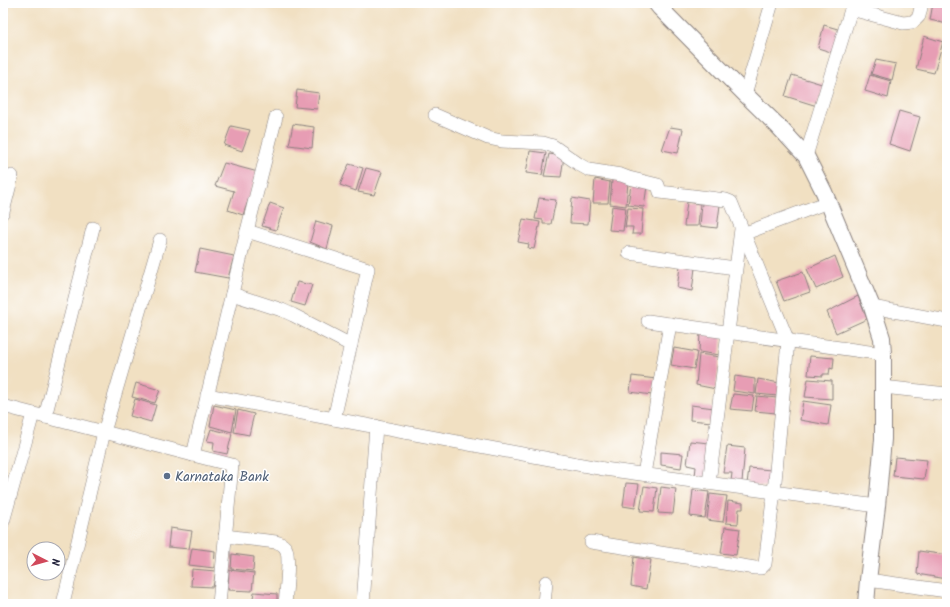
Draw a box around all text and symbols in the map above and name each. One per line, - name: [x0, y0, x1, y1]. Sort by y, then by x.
- place label: Karnataka Bank: [175, 466, 269, 488]
- marker: Karnataka Bank: [162, 471, 172, 481]
- north arrow: [26, 541, 66, 581]
- text: N: [46, 558, 64, 566]

